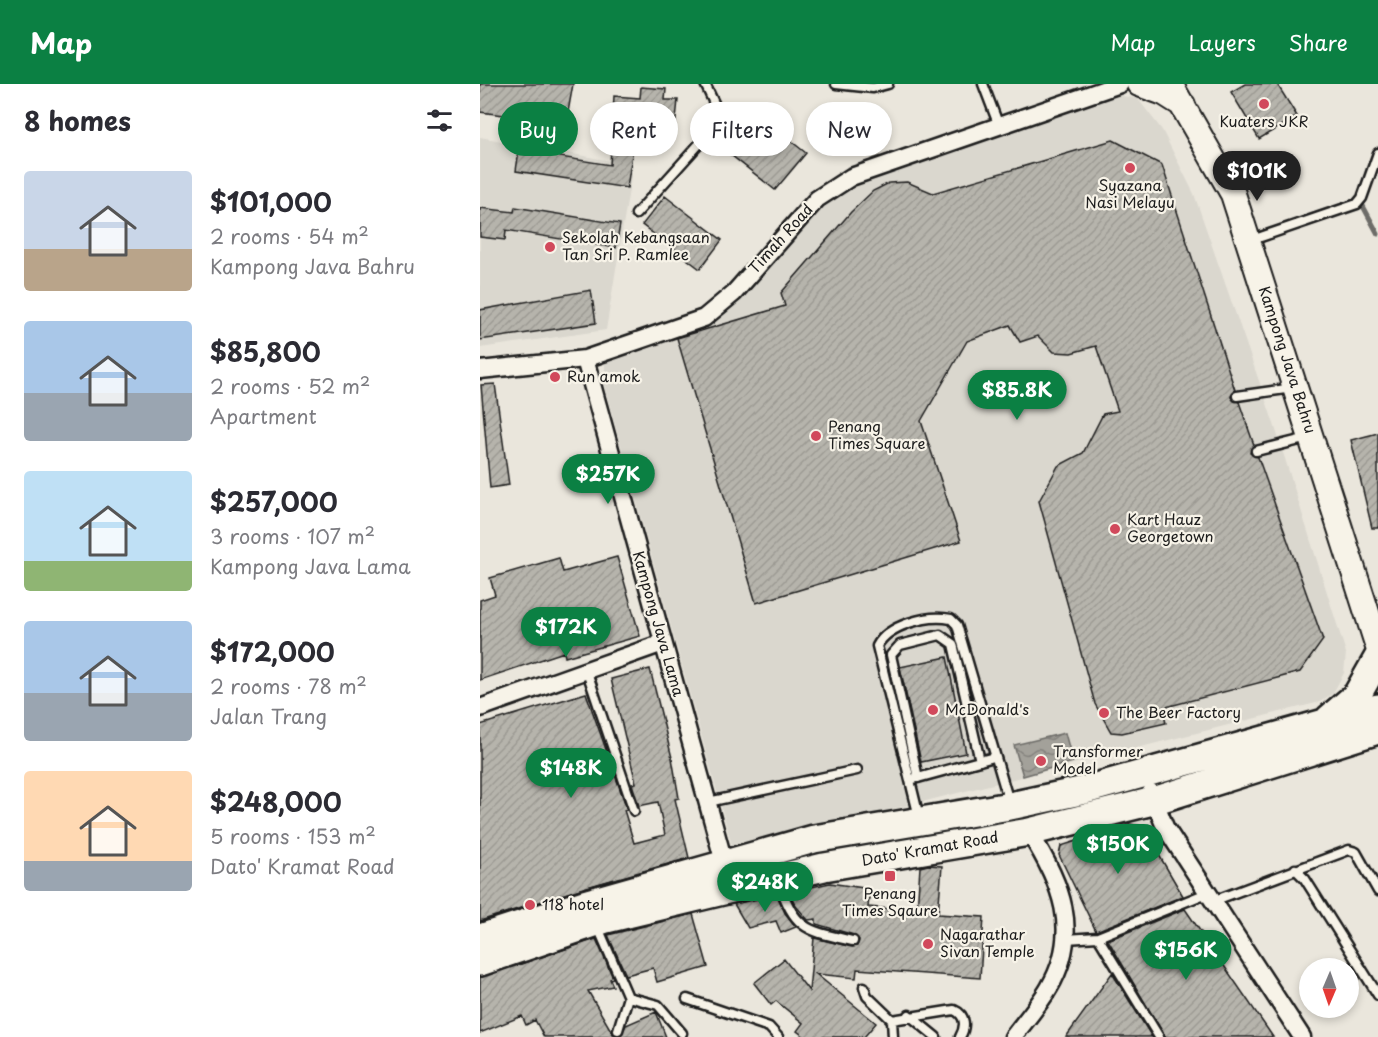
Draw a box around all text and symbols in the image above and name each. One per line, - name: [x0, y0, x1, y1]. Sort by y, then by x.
- text: Map: [30, 21, 92, 64]
- text: Map: [1111, 26, 1155, 58]
- text: Layers: [1188, 26, 1256, 58]
- text: Share: [1289, 26, 1348, 58]
- marker: Kuaters JKR: [1257, 97, 1271, 111]
- text: 8 homes: [24, 101, 131, 140]
- chip: Buy: [498, 102, 578, 156]
- chip: Rent: [590, 102, 678, 156]
- chip: Filters: [690, 102, 794, 156]
- chip: New: [806, 102, 892, 156]
- icon: filters: [423, 104, 456, 137]
- place label: Kuaters JKR: [1219, 109, 1309, 132]
- pin: $101K: [1215, 151, 1299, 202]
- text: $101K: [1227, 155, 1287, 185]
- marker: Syazana Nasi Melayu: [1123, 161, 1137, 175]
- place label: Syazana Nasi Melayu: [1085, 173, 1175, 213]
- text: $101,000: [210, 182, 332, 221]
- icon: home: [72, 195, 144, 267]
- street label: Timah Road: [742, 198, 818, 278]
- text: 2 rooms · 54 m²: [210, 221, 369, 251]
- place label: Sekolah Kebangsaan Tan Sri P. Ramlee: [562, 225, 710, 265]
- marker: Sekolah Kebangsaan Tan Sri P. Ramlee: [543, 240, 557, 254]
- text: Kampong Java Bahru: [210, 251, 415, 281]
- street label: Kampong Java Bahru: [1254, 283, 1323, 436]
- text: $85,800: [210, 332, 321, 371]
- icon: home: [72, 345, 144, 417]
- place label: Run amok: [567, 364, 641, 387]
- marker: Run amok: [548, 370, 562, 384]
- pin: $85.8K: [968, 370, 1066, 421]
- text: 2 rooms · 52 m²: [210, 371, 370, 401]
- text: $85.8K: [982, 374, 1052, 404]
- text: Apartment: [210, 401, 317, 431]
- place label: Penang Times Square: [828, 414, 925, 454]
- marker: Penang Times Square: [809, 429, 823, 443]
- pin: $257K: [566, 454, 650, 505]
- text: $257K: [576, 458, 640, 488]
- text: $257,000: [210, 482, 338, 521]
- icon: home: [72, 495, 144, 567]
- place label: Kart Hauz Georgetown: [1127, 507, 1214, 547]
- text: 3 rooms · 107 m²: [210, 521, 375, 551]
- marker: Kart Hauz Georgetown: [1108, 522, 1122, 536]
- street label: Kampong Java Lama: [628, 548, 691, 700]
- text: Kampong Java Lama: [210, 551, 411, 581]
- pin: $172K: [524, 607, 608, 658]
- text: $172K: [535, 611, 597, 641]
- text: $172,000: [210, 632, 335, 671]
- icon: home: [72, 645, 144, 717]
- text: 2 rooms · 78 m²: [210, 671, 367, 701]
- place label: McDonald's: [945, 697, 1029, 720]
- place label: The Beer Factory: [1116, 700, 1241, 723]
- text: Jalan Trang: [210, 701, 327, 731]
- marker: McDonald's: [926, 703, 940, 717]
- marker: The Beer Factory: [1097, 706, 1111, 720]
- place label: Transformer Model: [1053, 739, 1143, 779]
- pin: $148K: [529, 748, 613, 799]
- text: $148K: [540, 752, 602, 782]
- marker: Transformer Model: [1034, 754, 1048, 768]
- text: $248,000: [210, 782, 342, 821]
- icon: home: [72, 795, 144, 867]
- text: 5 rooms · 153 m²: [210, 821, 376, 851]
- street label: Dato' Kramat Road: [860, 824, 1000, 871]
- pin: $150K: [1076, 824, 1160, 875]
- text: $150K: [1086, 828, 1150, 858]
- text: Dato' Kramat Road: [210, 851, 395, 881]
- pin: $248K: [723, 862, 807, 913]
- text: $248K: [731, 866, 799, 896]
- marker: Penang Times Sqaure: [883, 869, 897, 883]
- place label: Penang Times Sqaure: [842, 881, 938, 921]
- place label: 118 hotel: [542, 892, 604, 915]
- marker: 118 hotel: [523, 898, 537, 912]
- place label: Nagarathar Sivan Temple: [940, 922, 1035, 962]
- pin: $156K: [1144, 930, 1228, 981]
- text: $156K: [1154, 934, 1218, 964]
- marker: Nagarathar Sivan Temple: [921, 937, 935, 951]
- north arrow: [1299, 958, 1359, 1018]
- map controls: [1299, 958, 1359, 1018]

